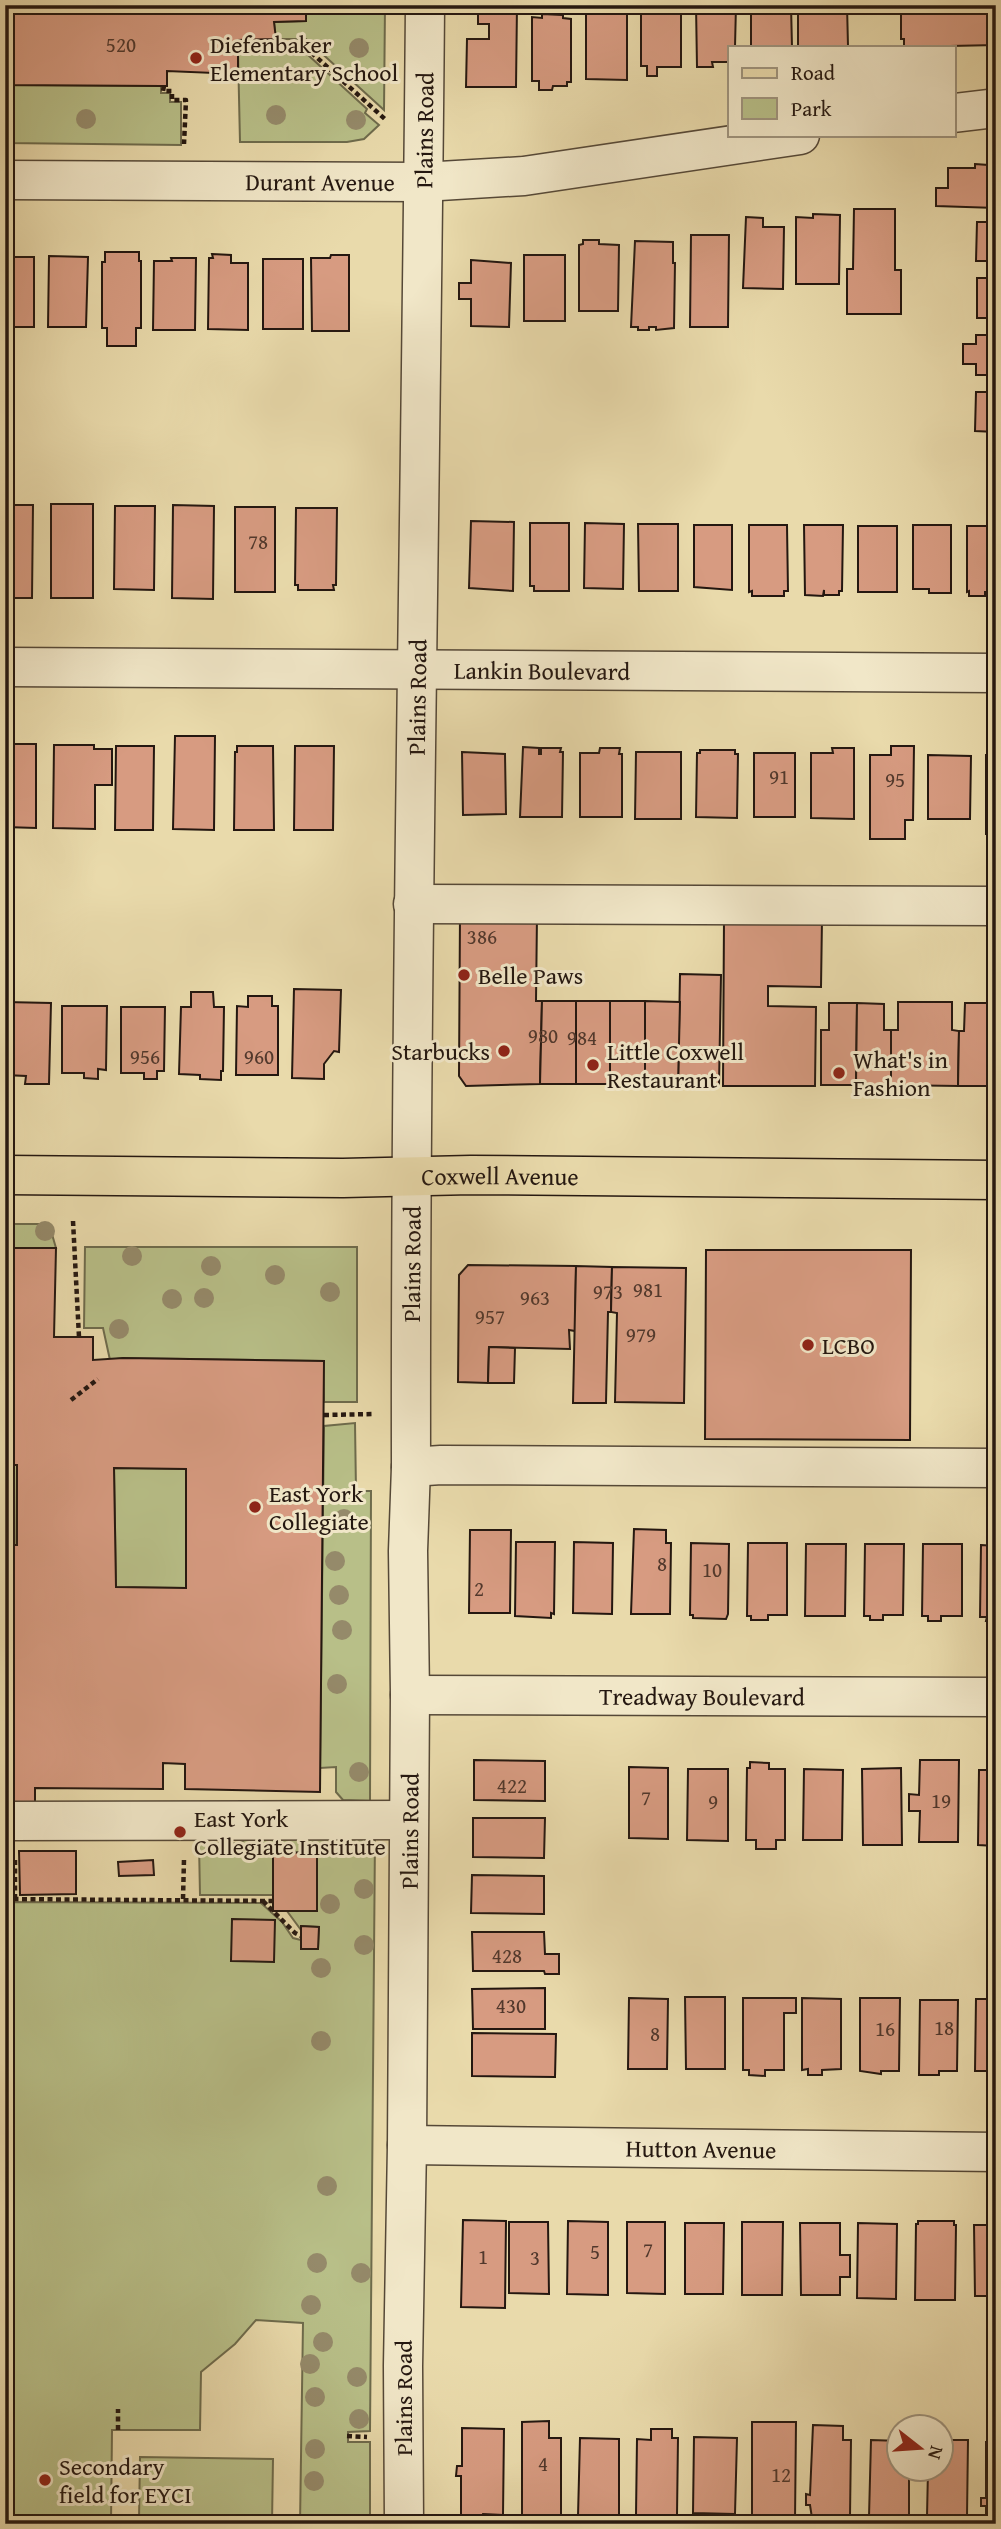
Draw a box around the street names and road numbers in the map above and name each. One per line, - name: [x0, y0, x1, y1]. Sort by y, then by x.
- street label: Plains Road: [406, 72, 442, 189]
- street label: Durant Avenue: [245, 164, 395, 199]
- street label: Plains Road: [398, 639, 435, 756]
- street label: Lankin Boulevard: [454, 652, 630, 688]
- street label: Coxwell Avenue: [421, 1157, 579, 1194]
- street label: Plains Road: [394, 1206, 429, 1322]
- street label: Treadway Boulevard: [599, 1678, 805, 1714]
- street label: Plains Road: [391, 1773, 427, 1889]
- street label: Hutton Avenue: [625, 2130, 777, 2167]
- street label: Plains Road: [386, 2340, 421, 2456]

